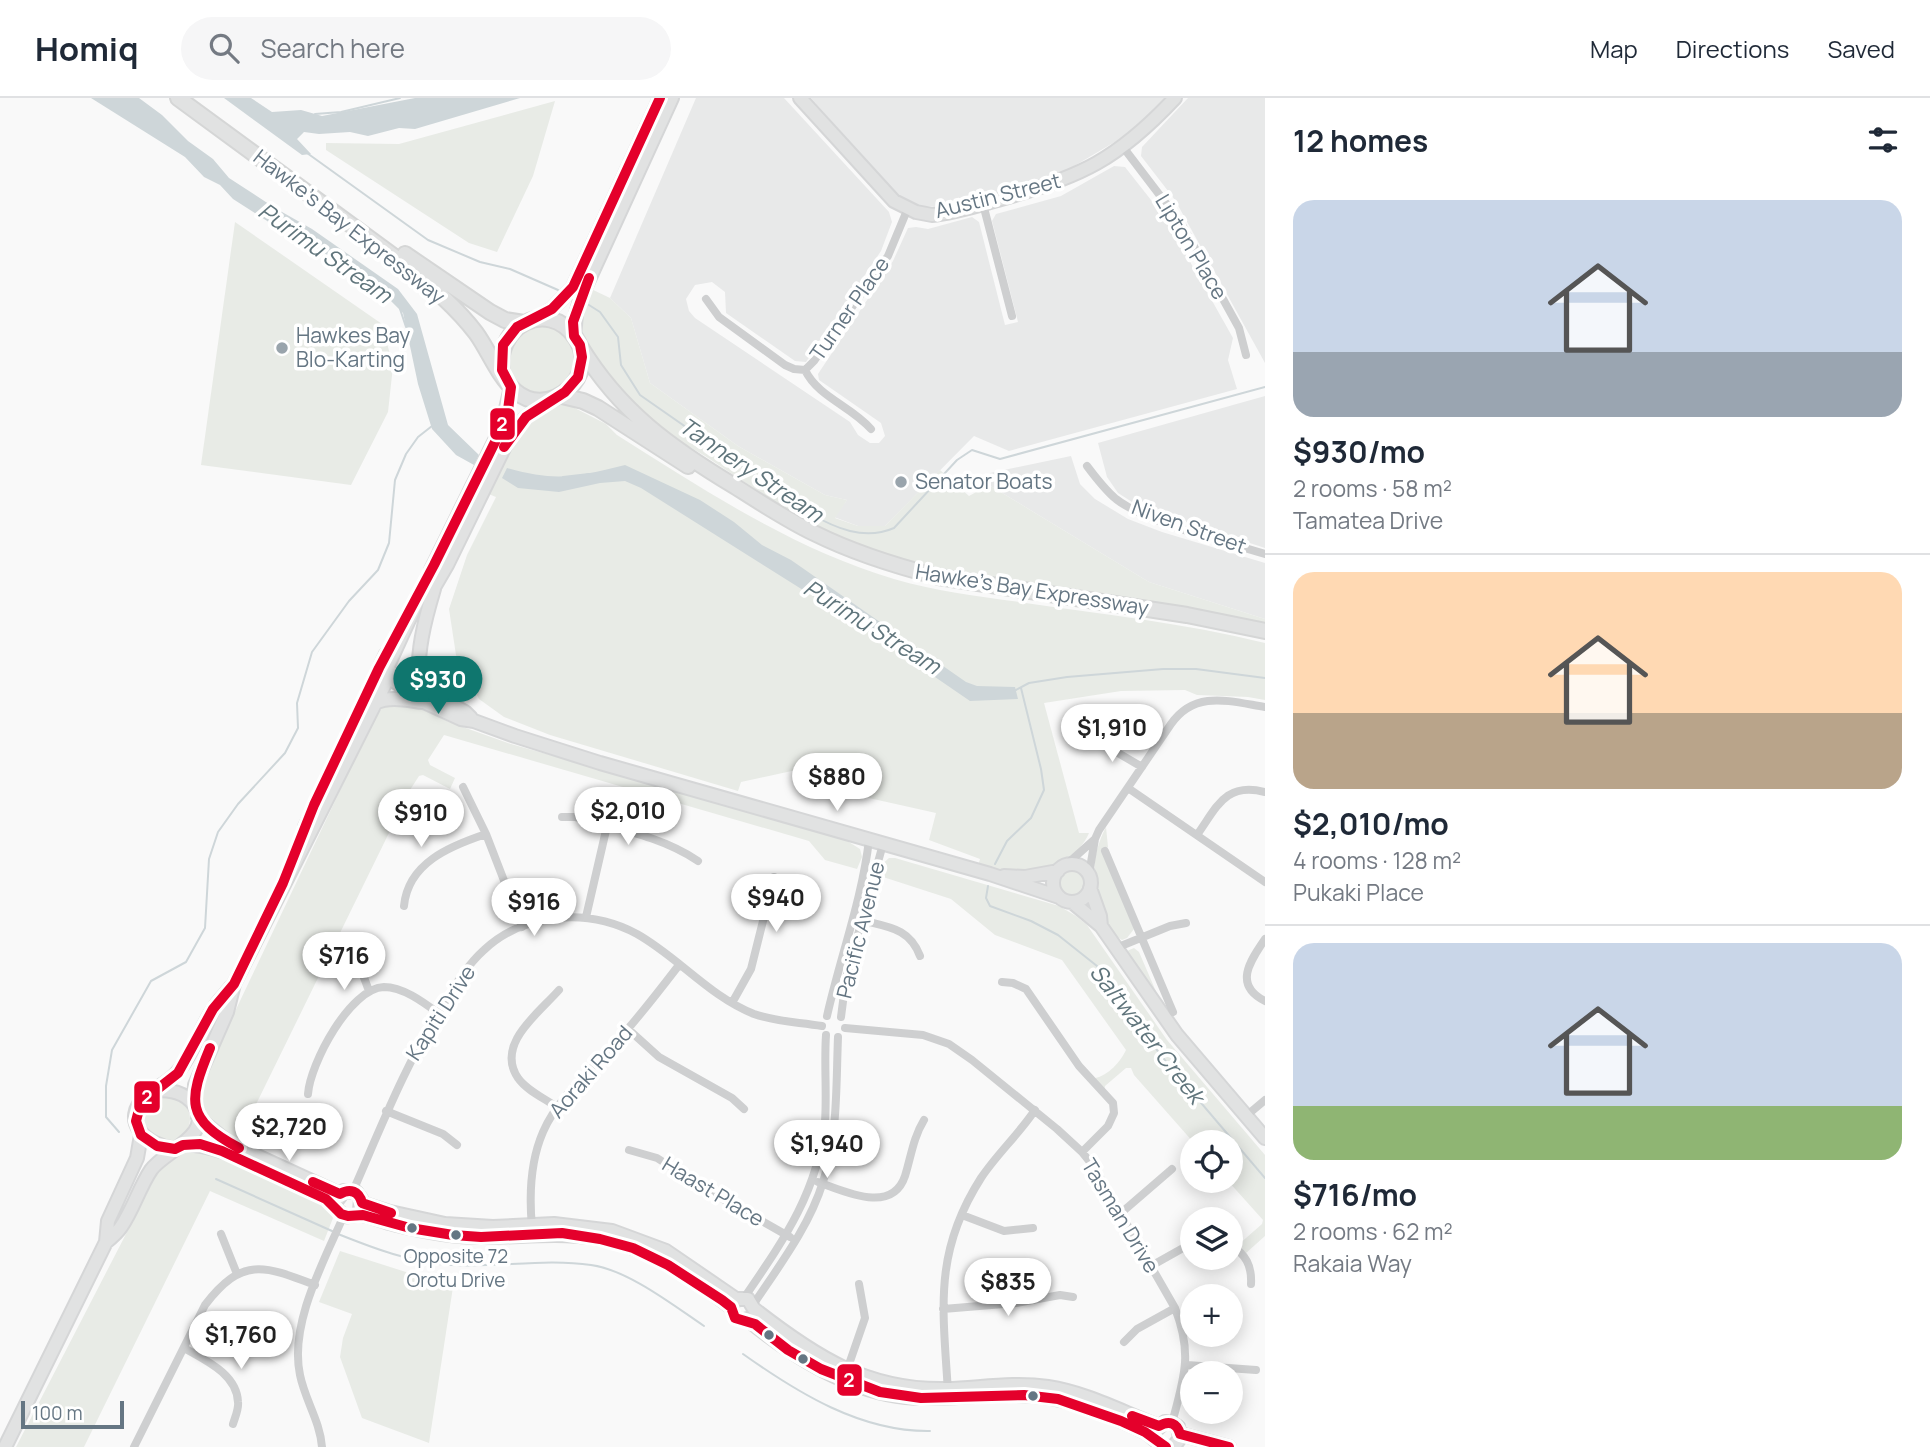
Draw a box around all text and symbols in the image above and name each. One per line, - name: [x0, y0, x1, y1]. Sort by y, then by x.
- search box: [181, 17, 671, 80]
- text: Homiq: [35, 26, 139, 71]
- icon: search: [205, 29, 243, 67]
- text: Search here: [261, 30, 405, 66]
- text: Map: [1590, 32, 1638, 65]
- text: Directions: [1676, 32, 1789, 65]
- text: Saved: [1827, 32, 1895, 65]
- text: 12 homes: [1293, 120, 1428, 161]
- icon: filters: [1864, 121, 1902, 159]
- street label: Hawke's Bay Expressway: [248, 143, 451, 310]
- street label: Austin Street: [932, 166, 1063, 224]
- street label: Lipton Place: [1149, 189, 1234, 304]
- water label: Purimu Stream: [253, 194, 400, 311]
- icon: home: [1535, 245, 1661, 371]
- street label: Turner Place: [803, 251, 895, 366]
- place label: Hawkes Bay Blo-Karting: [296, 321, 410, 373]
- marker: Hawkes Bay Blo-Karting: [274, 340, 290, 356]
- line badge: 2: [489, 407, 516, 441]
- water label: Tannery Stream: [673, 409, 831, 530]
- text: 2: [496, 411, 508, 437]
- text: $930/mo: [1293, 431, 1425, 472]
- place label: Senator Boats: [915, 467, 1053, 495]
- text: 2 rooms · 58 m²: [1293, 472, 1452, 504]
- marker: Senator Boats: [893, 474, 909, 490]
- street label: Niven Street: [1128, 492, 1250, 560]
- text: Tamatea Drive: [1293, 504, 1443, 536]
- street label: Hawke's Bay Expressway: [913, 557, 1151, 621]
- water label: Purimu Stream: [798, 571, 948, 682]
- icon: home: [1535, 617, 1661, 743]
- pin: $930: [397, 656, 479, 716]
- text: $930: [409, 663, 467, 695]
- pin: $1,910: [1055, 704, 1169, 764]
- text: $1,910: [1077, 711, 1147, 743]
- pin: $880: [796, 754, 878, 813]
- text: $880: [808, 760, 866, 792]
- pin: $2,010: [571, 788, 685, 847]
- pin: $910: [380, 790, 462, 849]
- text: $2,010: [590, 794, 666, 826]
- text: $910: [394, 796, 448, 828]
- text: $2,010/mo: [1293, 803, 1449, 844]
- text: 4 rooms · 128 m²: [1293, 844, 1461, 876]
- street label: Pacific Avenue: [829, 858, 891, 1001]
- pin: $940: [735, 874, 817, 934]
- text: Pukaki Place: [1293, 876, 1424, 908]
- pin: $916: [493, 878, 575, 938]
- text: $940: [747, 881, 805, 913]
- text: $916: [507, 885, 561, 917]
- pin: $716: [303, 932, 385, 992]
- text: $716: [318, 939, 370, 971]
- water label: Saltwater Creek: [1083, 957, 1215, 1113]
- street label: Kapiti Drive: [399, 960, 481, 1065]
- icon: home: [1535, 988, 1661, 1114]
- street label: Aoraki Road: [542, 1019, 638, 1123]
- line badge: 2: [133, 1080, 161, 1114]
- text: 2: [141, 1084, 153, 1110]
- pin: $2,720: [232, 1104, 346, 1163]
- text: $2,720: [251, 1110, 327, 1142]
- pin: $1,940: [770, 1121, 884, 1180]
- text: $1,940: [790, 1127, 864, 1159]
- map controls: [1180, 1130, 1243, 1424]
- button: locate: [1180, 1130, 1243, 1193]
- street label: Haast Place: [657, 1150, 770, 1233]
- street label: Tasman Drive: [1076, 1153, 1166, 1278]
- text: $716/mo: [1293, 1174, 1417, 1215]
- button: layers: [1180, 1207, 1243, 1270]
- text: 2 rooms · 62 m²: [1293, 1215, 1453, 1247]
- unlabelled marker: [405, 1221, 419, 1235]
- marker: Opposite 72 Orotu Drive: [449, 1228, 463, 1242]
- place label: Opposite 72 Orotu Drive: [404, 1243, 508, 1293]
- text: Rakaia Way: [1293, 1247, 1412, 1279]
- pin: $835: [967, 1258, 1049, 1318]
- text: $835: [980, 1265, 1036, 1297]
- button: +: [1180, 1284, 1243, 1347]
- pin: $1,760: [184, 1312, 298, 1371]
- text: $1,760: [205, 1318, 277, 1350]
- unlabelled marker: [762, 1328, 776, 1342]
- unlabelled marker: [796, 1352, 810, 1366]
- button: −: [1180, 1361, 1243, 1424]
- line badge: 2: [836, 1363, 863, 1397]
- text: 2: [843, 1367, 855, 1393]
- unlabelled marker: [1026, 1389, 1040, 1403]
- scale bar: [21, 1398, 124, 1430]
- text: 100 m: [32, 1400, 83, 1426]

